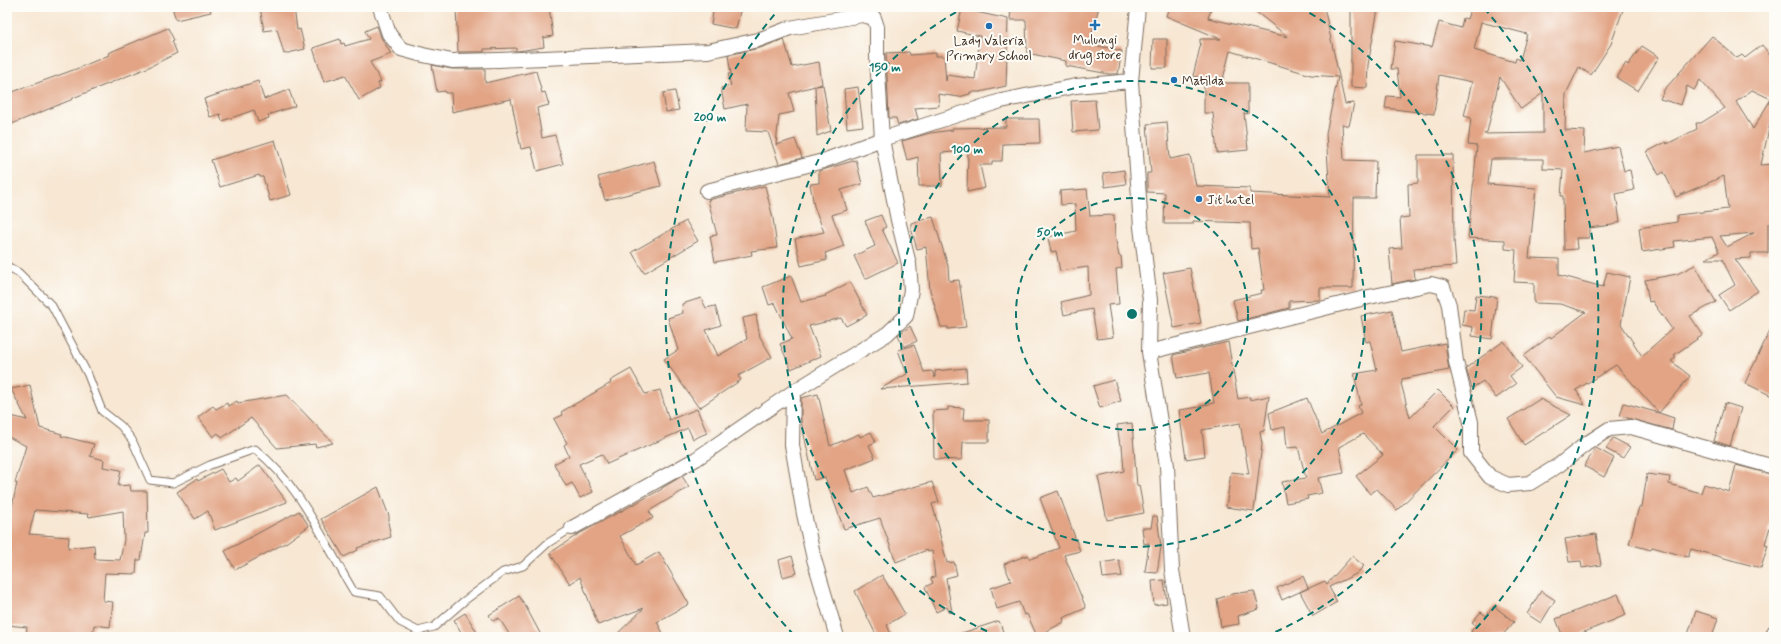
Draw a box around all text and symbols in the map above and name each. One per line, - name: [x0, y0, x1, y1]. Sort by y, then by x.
- marker: Mulungi drug store: [1090, 20, 1100, 30]
- marker: Lady Valeria Primary School: [984, 21, 994, 31]
- place label: Mulungi drug store: [1069, 32, 1122, 65]
- place label: Lady Valeria Primary School: [946, 33, 1032, 65]
- text: 150 m: [869, 60, 901, 76]
- place label: Matilda: [1182, 73, 1225, 90]
- marker: Matilda: [1169, 75, 1179, 85]
- text: 200 m: [694, 110, 727, 126]
- text: 100 m: [951, 142, 984, 158]
- place label: Jit hotel: [1207, 192, 1254, 209]
- marker: Jit hotel: [1194, 194, 1204, 204]
- text: 50 m: [1037, 225, 1064, 241]
- centre of rings: [1125, 307, 1139, 321]

